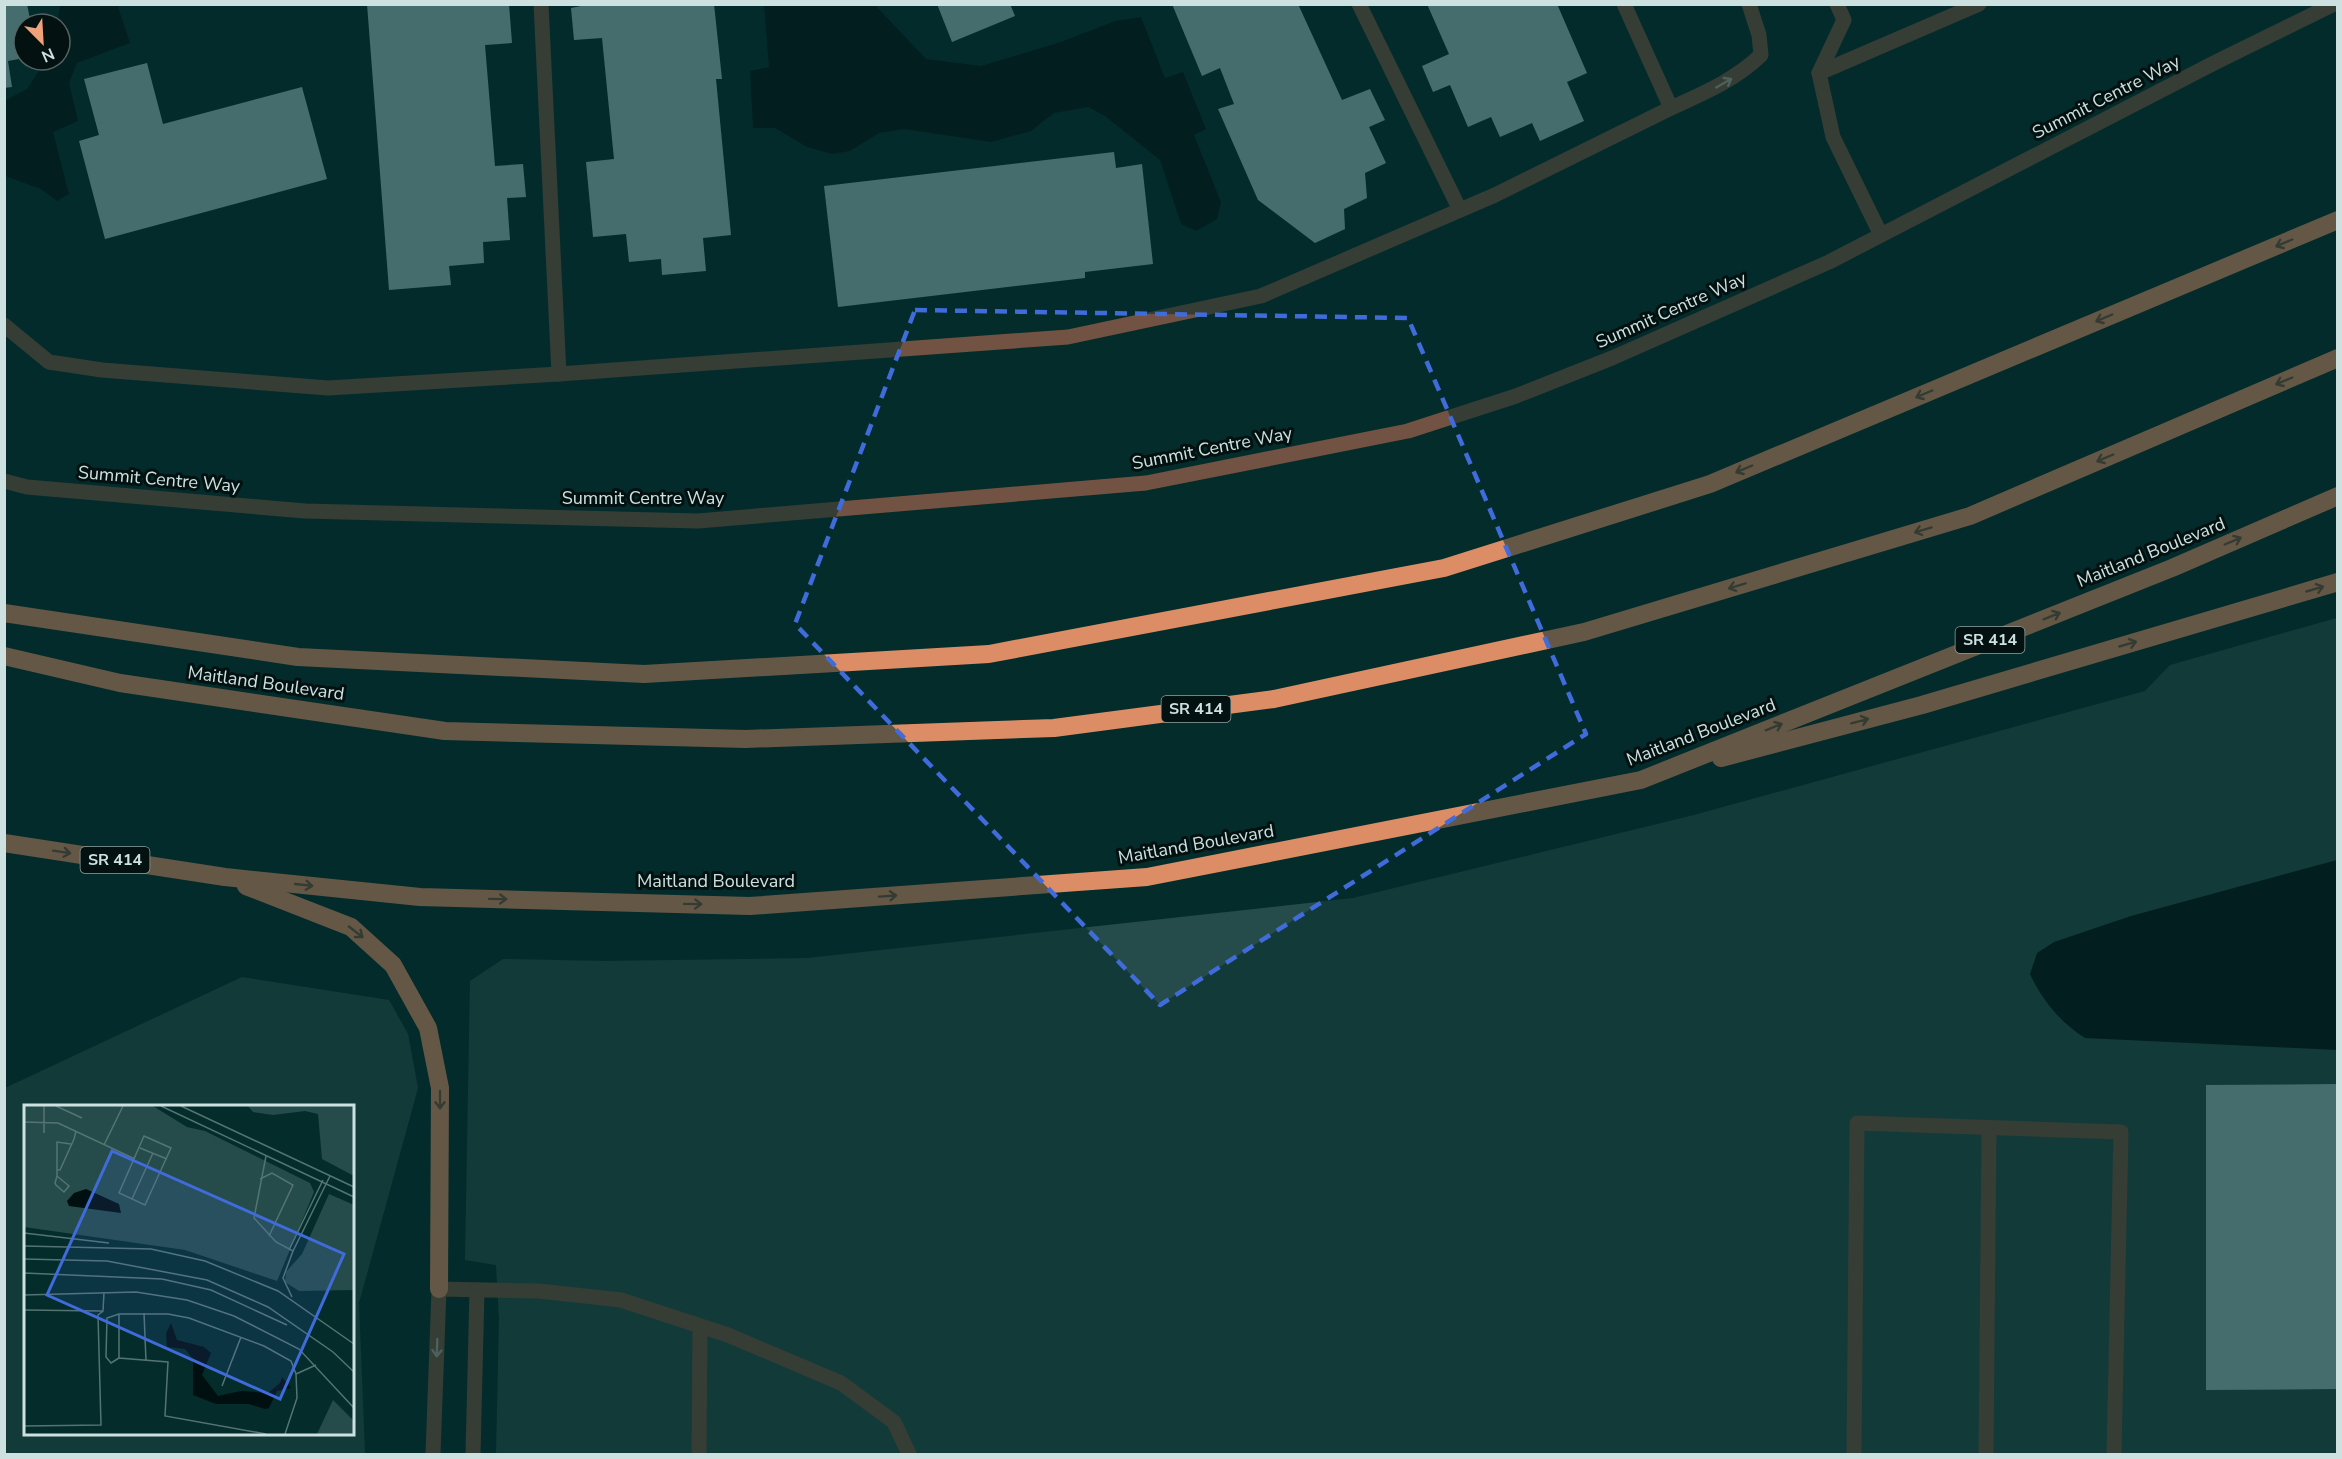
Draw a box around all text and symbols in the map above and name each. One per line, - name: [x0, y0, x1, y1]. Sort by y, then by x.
- north arrow: [12, 12, 72, 72]
- text: N: [38, 42, 58, 67]
- street label: Summit Centre Way: [2028, 49, 2185, 145]
- one-way arrow: [1715, 77, 1732, 89]
- one-way arrow: [2275, 238, 2293, 249]
- street label: Summit Centre Way: [1592, 266, 1751, 354]
- one-way arrow: [2095, 313, 2113, 324]
- one-way arrow: [2275, 376, 2293, 388]
- one-way arrow: [1915, 389, 1934, 400]
- street label: Summit Centre Way: [1130, 421, 1295, 475]
- one-way arrow: [2096, 453, 2114, 464]
- street label: Summit Centre Way: [77, 460, 242, 498]
- one-way arrow: [1735, 464, 1754, 475]
- street label: Summit Centre Way: [562, 486, 725, 510]
- street label: Maitland Boulevard: [2073, 511, 2229, 593]
- one-way arrow: [1914, 525, 1933, 536]
- one-way arrow: [2223, 535, 2241, 547]
- one-way arrow: [1728, 581, 1747, 592]
- one-way arrow: [2305, 583, 2324, 594]
- one-way arrow: [2042, 609, 2061, 620]
- road number: SR 414: [1956, 627, 2024, 653]
- one-way arrow: [2118, 638, 2137, 649]
- street label: Maitland Boulevard: [186, 660, 346, 706]
- street label: Maitland Boulevard: [1623, 692, 1779, 772]
- road number: SR 414: [1162, 696, 1230, 722]
- one-way arrow: [1850, 715, 1869, 727]
- one-way arrow: [1764, 721, 1782, 732]
- street label: Maitland Boulevard: [1116, 818, 1276, 870]
- one-way arrow: [52, 847, 72, 858]
- road number: SR 414: [80, 847, 150, 873]
- street label: Maitland Boulevard: [637, 869, 795, 893]
- one-way arrow: [294, 880, 313, 891]
- one-way arrow: [877, 890, 897, 901]
- one-way arrow: [488, 894, 508, 905]
- one-way arrow: [683, 899, 703, 910]
- one-way arrow: [348, 926, 364, 939]
- one-way arrow: [434, 1090, 446, 1110]
- inset map: [24, 1105, 354, 1435]
- one-way arrow: [431, 1337, 442, 1357]

